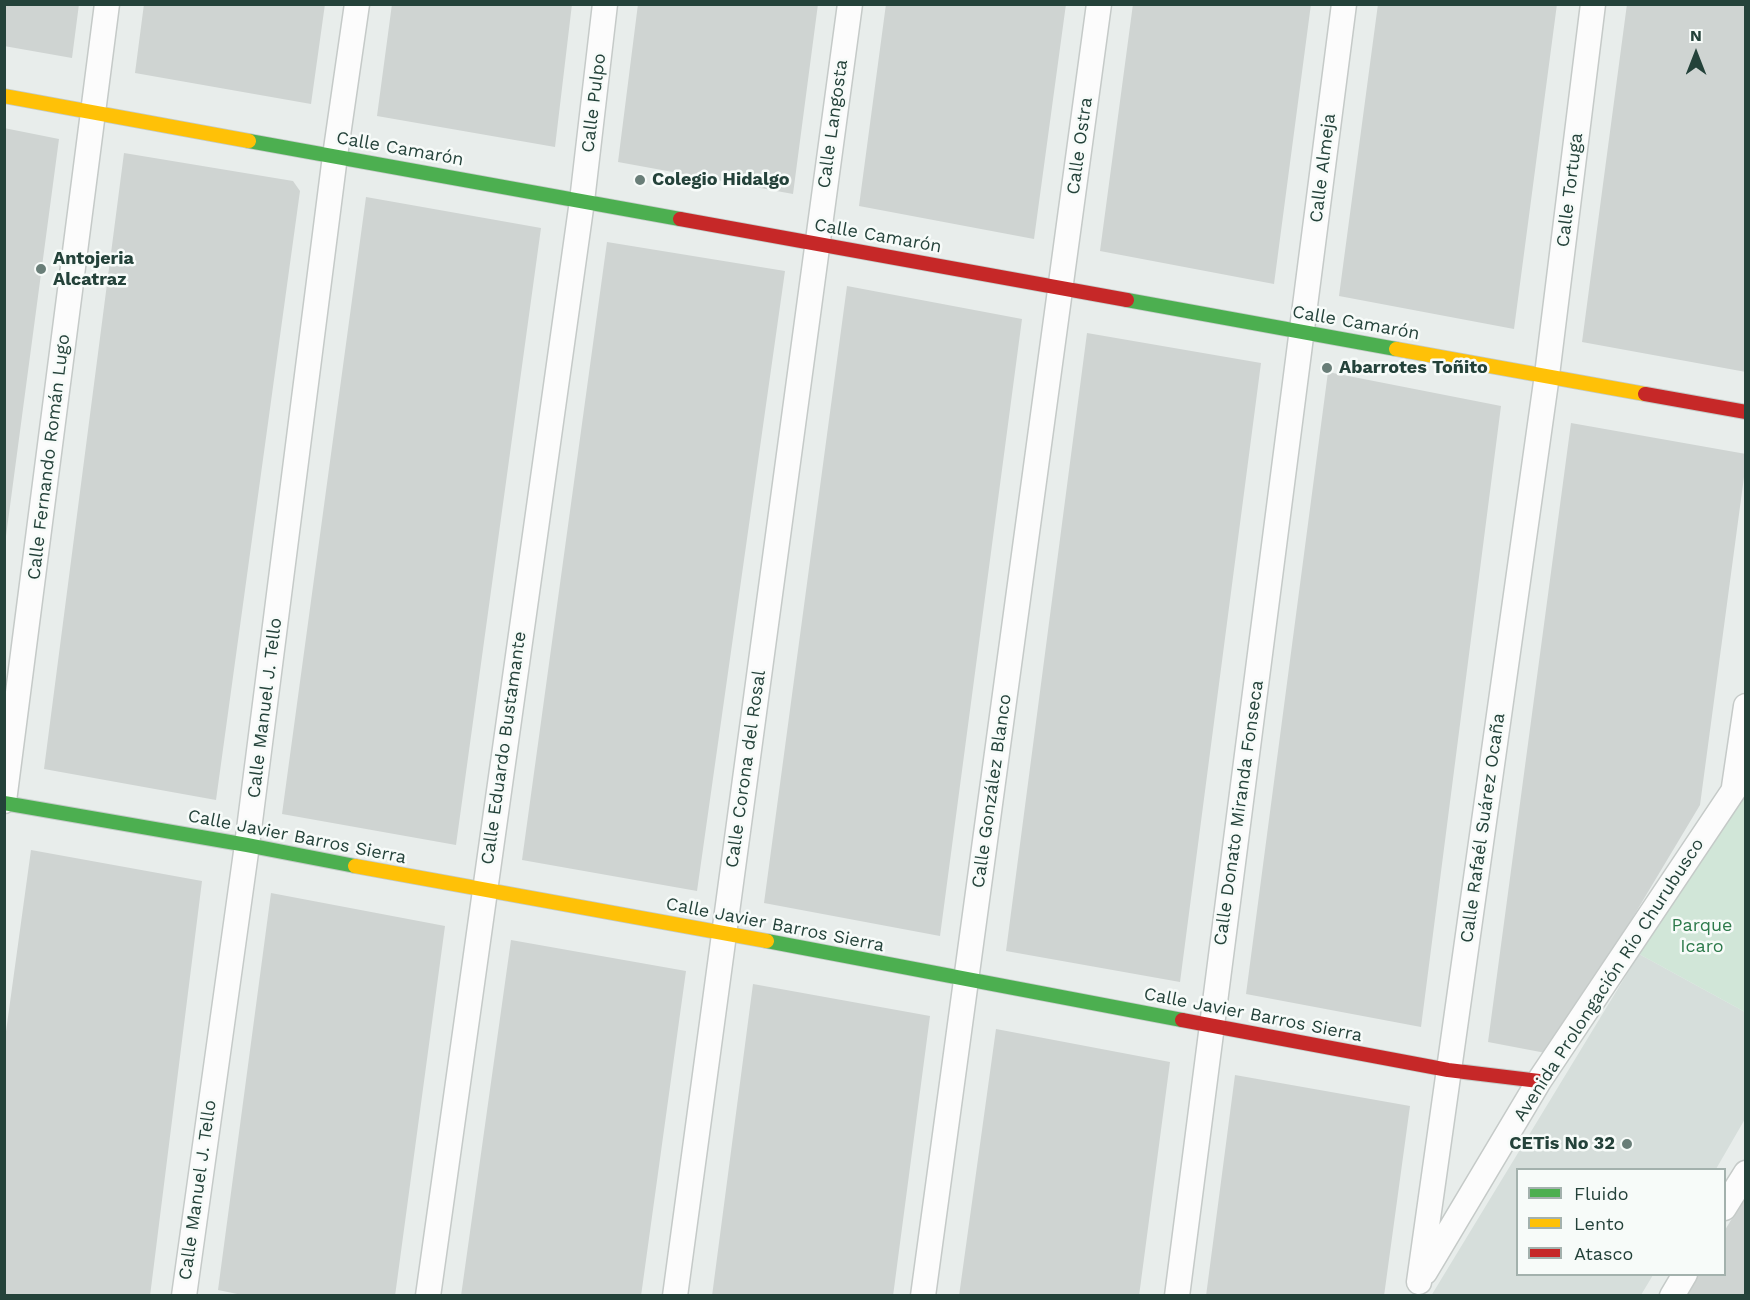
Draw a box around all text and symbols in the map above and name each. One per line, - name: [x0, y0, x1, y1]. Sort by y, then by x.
- north arrow: [1666, 24, 1726, 84]
- text: N: [1690, 26, 1702, 45]
- street label: Calle Pulpo: [577, 52, 611, 154]
- street label: Calle Langosta: [813, 58, 853, 190]
- street label: Calle Ostra: [1062, 96, 1098, 196]
- street label: Calle Almeja: [1306, 112, 1340, 224]
- street label: Calle Camarón: [335, 127, 465, 171]
- street label: Calle Tortuga: [1552, 132, 1588, 248]
- place label: Colegio Hidalgo: [652, 169, 790, 191]
- marker: Colegio Hidalgo: [633, 173, 647, 187]
- street label: Calle Camarón: [813, 214, 943, 258]
- place label: Antojeria Alcatraz: [53, 248, 134, 290]
- marker: Antojeria Alcatraz: [34, 262, 48, 276]
- street label: Calle Camarón: [1291, 301, 1421, 345]
- street label: Calle Fernando Román Lugo: [23, 333, 75, 581]
- place label: Abarrotes Toñito: [1339, 357, 1488, 379]
- marker: Abarrotes Toñito: [1320, 361, 1334, 375]
- street label: Calle Manuel J. Tello: [243, 617, 287, 799]
- street label: Calle Eduardo Bustamante: [477, 630, 531, 866]
- street label: Calle Corona del Rosal: [721, 669, 771, 869]
- street label: Calle Donato Miranda Fonseca: [1210, 679, 1268, 947]
- street label: Calle González Blanco: [968, 692, 1016, 890]
- street label: Calle Rafaél Suárez Ocaña: [1456, 712, 1510, 944]
- street label: Calle Javier Barros Sierra: [186, 805, 408, 869]
- street label: Avenida Prolongación Río Churubusco: [1509, 834, 1709, 1126]
- street label: Calle Javier Barros Sierra: [664, 893, 886, 957]
- park label: Parque Icaro: [1671, 915, 1733, 958]
- street label: Calle Javier Barros Sierra: [1142, 983, 1364, 1047]
- street label: Calle Manuel J. Tello: [175, 1099, 221, 1281]
- place label: CETis No 32: [1509, 1133, 1615, 1155]
- marker: CETis No 32: [1620, 1137, 1634, 1151]
- legend: [1516, 1168, 1726, 1276]
- text: Fluido: [1574, 1183, 1628, 1204]
- text: Lento: [1574, 1213, 1624, 1234]
- text: Atasco: [1574, 1243, 1633, 1264]

